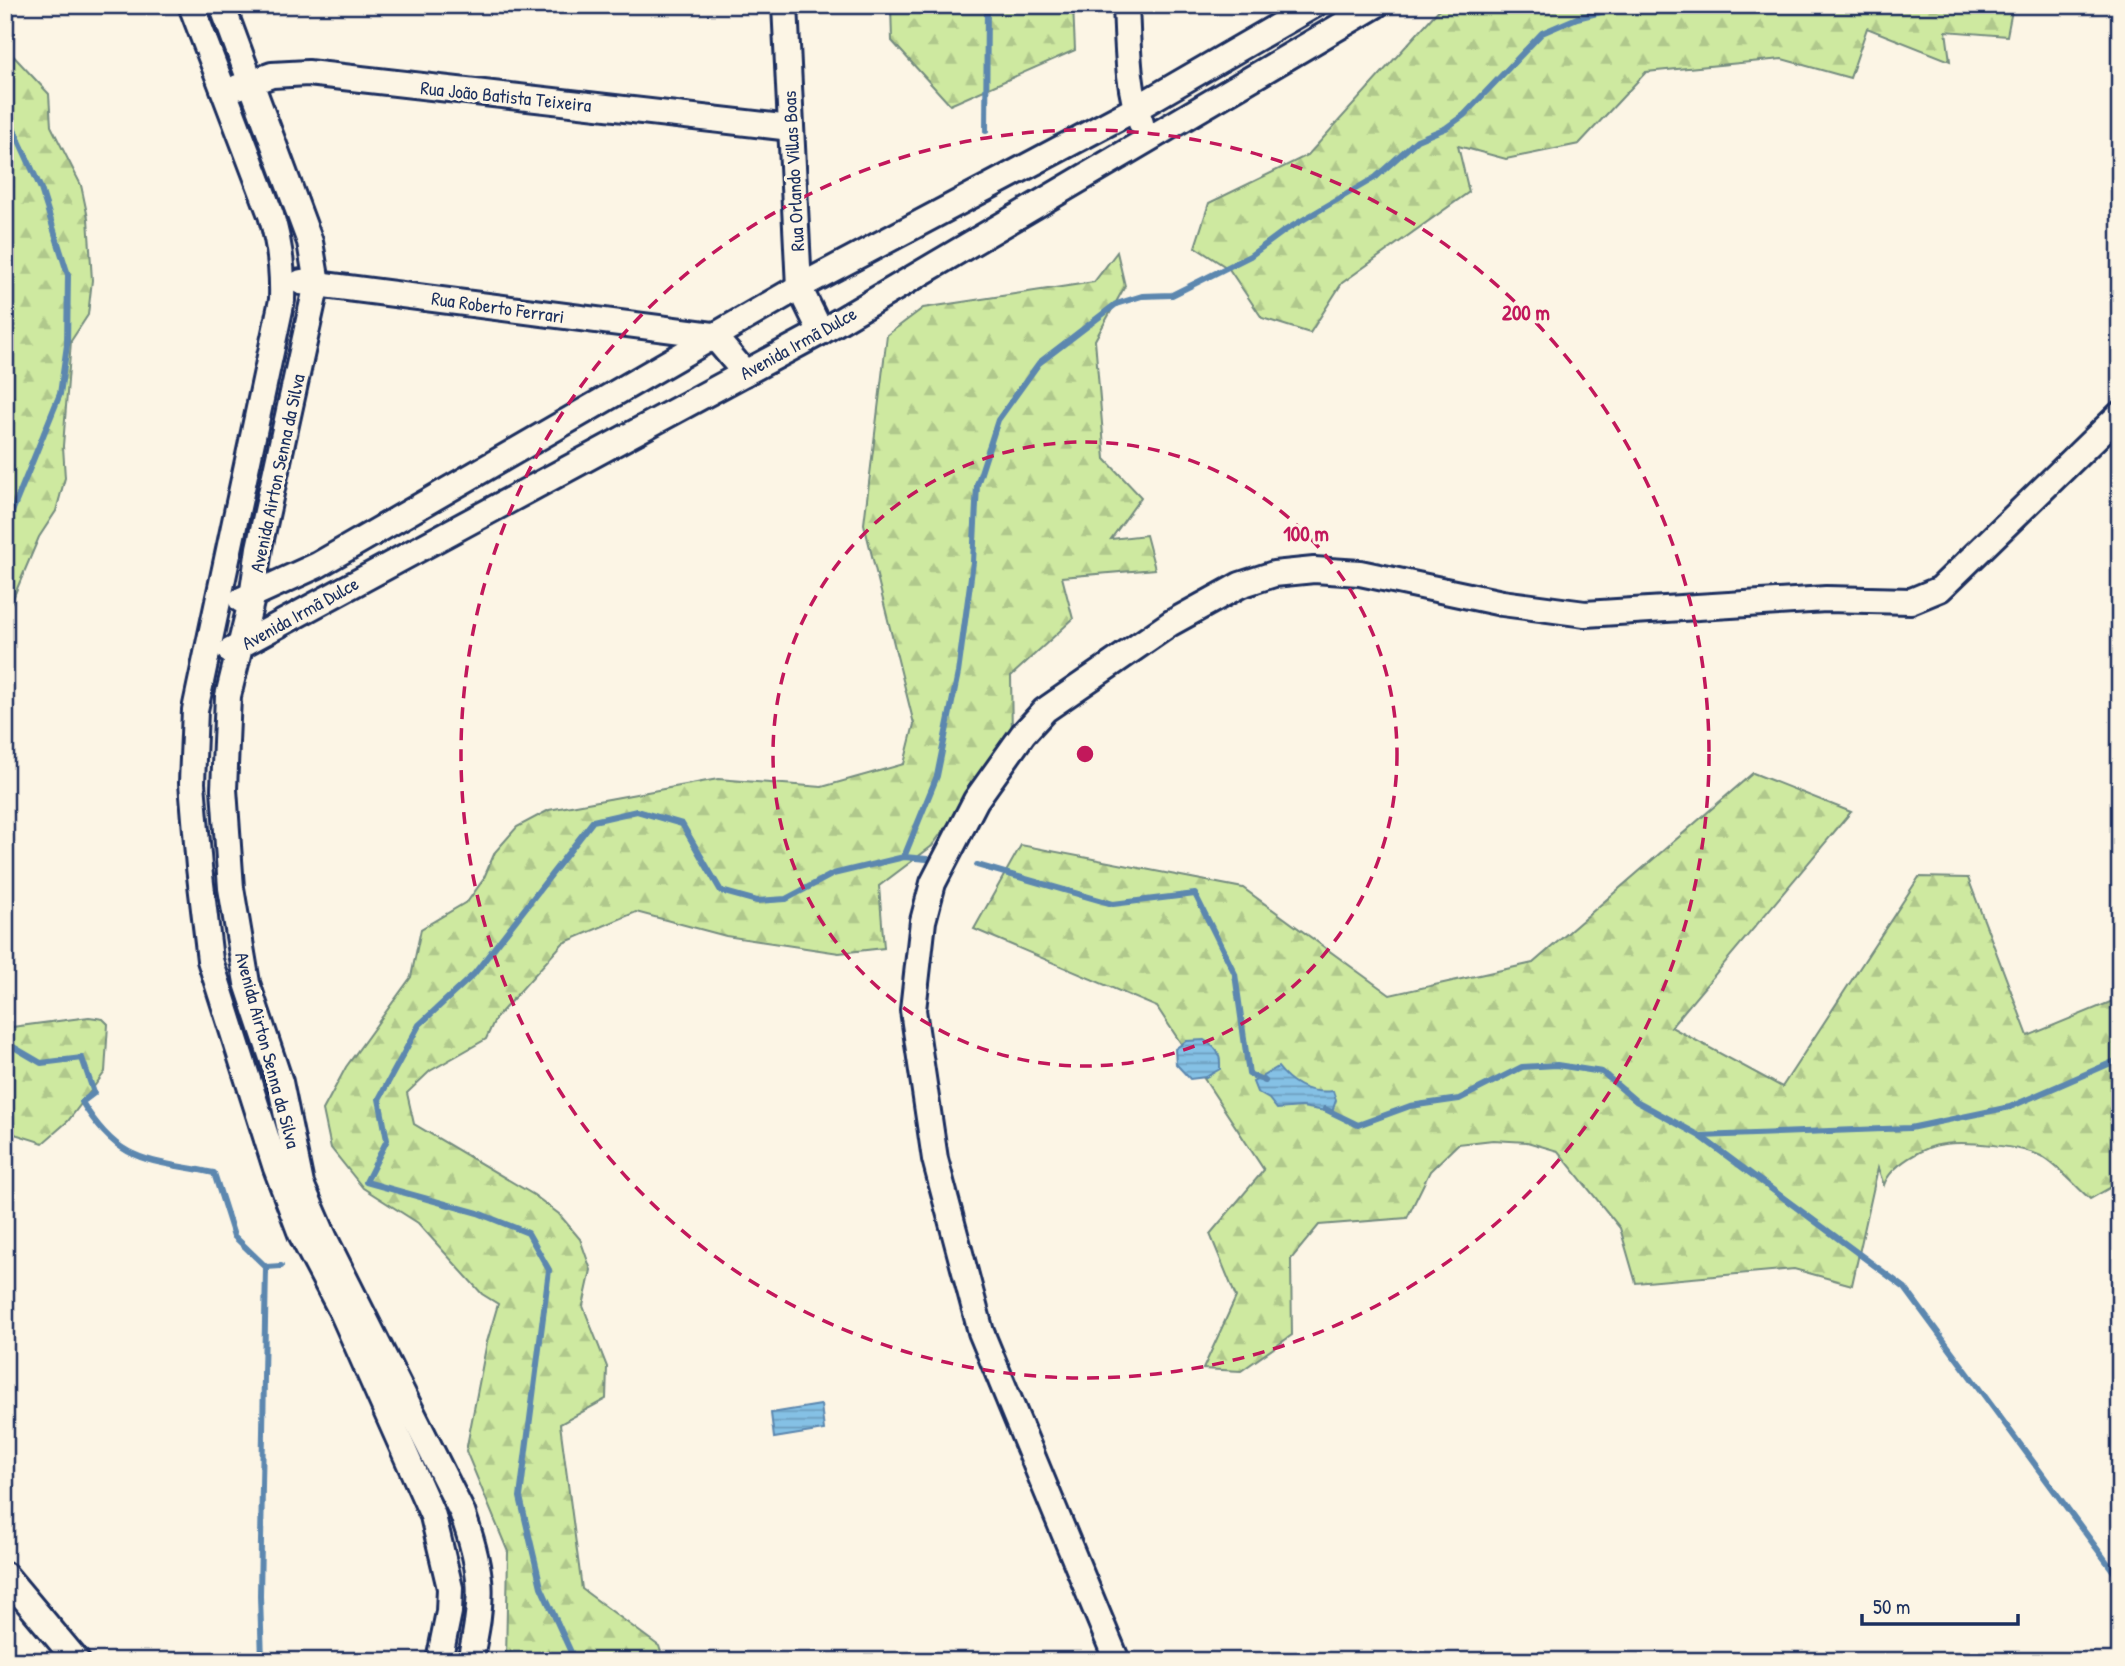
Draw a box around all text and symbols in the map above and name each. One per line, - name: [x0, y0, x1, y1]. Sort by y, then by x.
- street label: Rua João Batista Teixeira: [419, 74, 593, 118]
- street label: Rua Orlando Villas Boas: [776, 90, 810, 252]
- street label: Rua Roberto Ferrari: [430, 285, 566, 329]
- text: 200 m: [1502, 298, 1550, 327]
- street label: Avenida Irmã Dulce: [735, 300, 861, 386]
- street label: Avenida Airton Senna da Silva: [243, 371, 311, 575]
- text: 100 m: [1283, 519, 1329, 548]
- street label: Avenida Irmã Dulce: [237, 570, 363, 656]
- centre of rings: [1073, 742, 1097, 766]
- street label: Avenida Airton Senna da Silva: [229, 949, 307, 1151]
- scale bar: [1862, 1582, 2018, 1626]
- text: 50 m: [1873, 1592, 1910, 1621]

